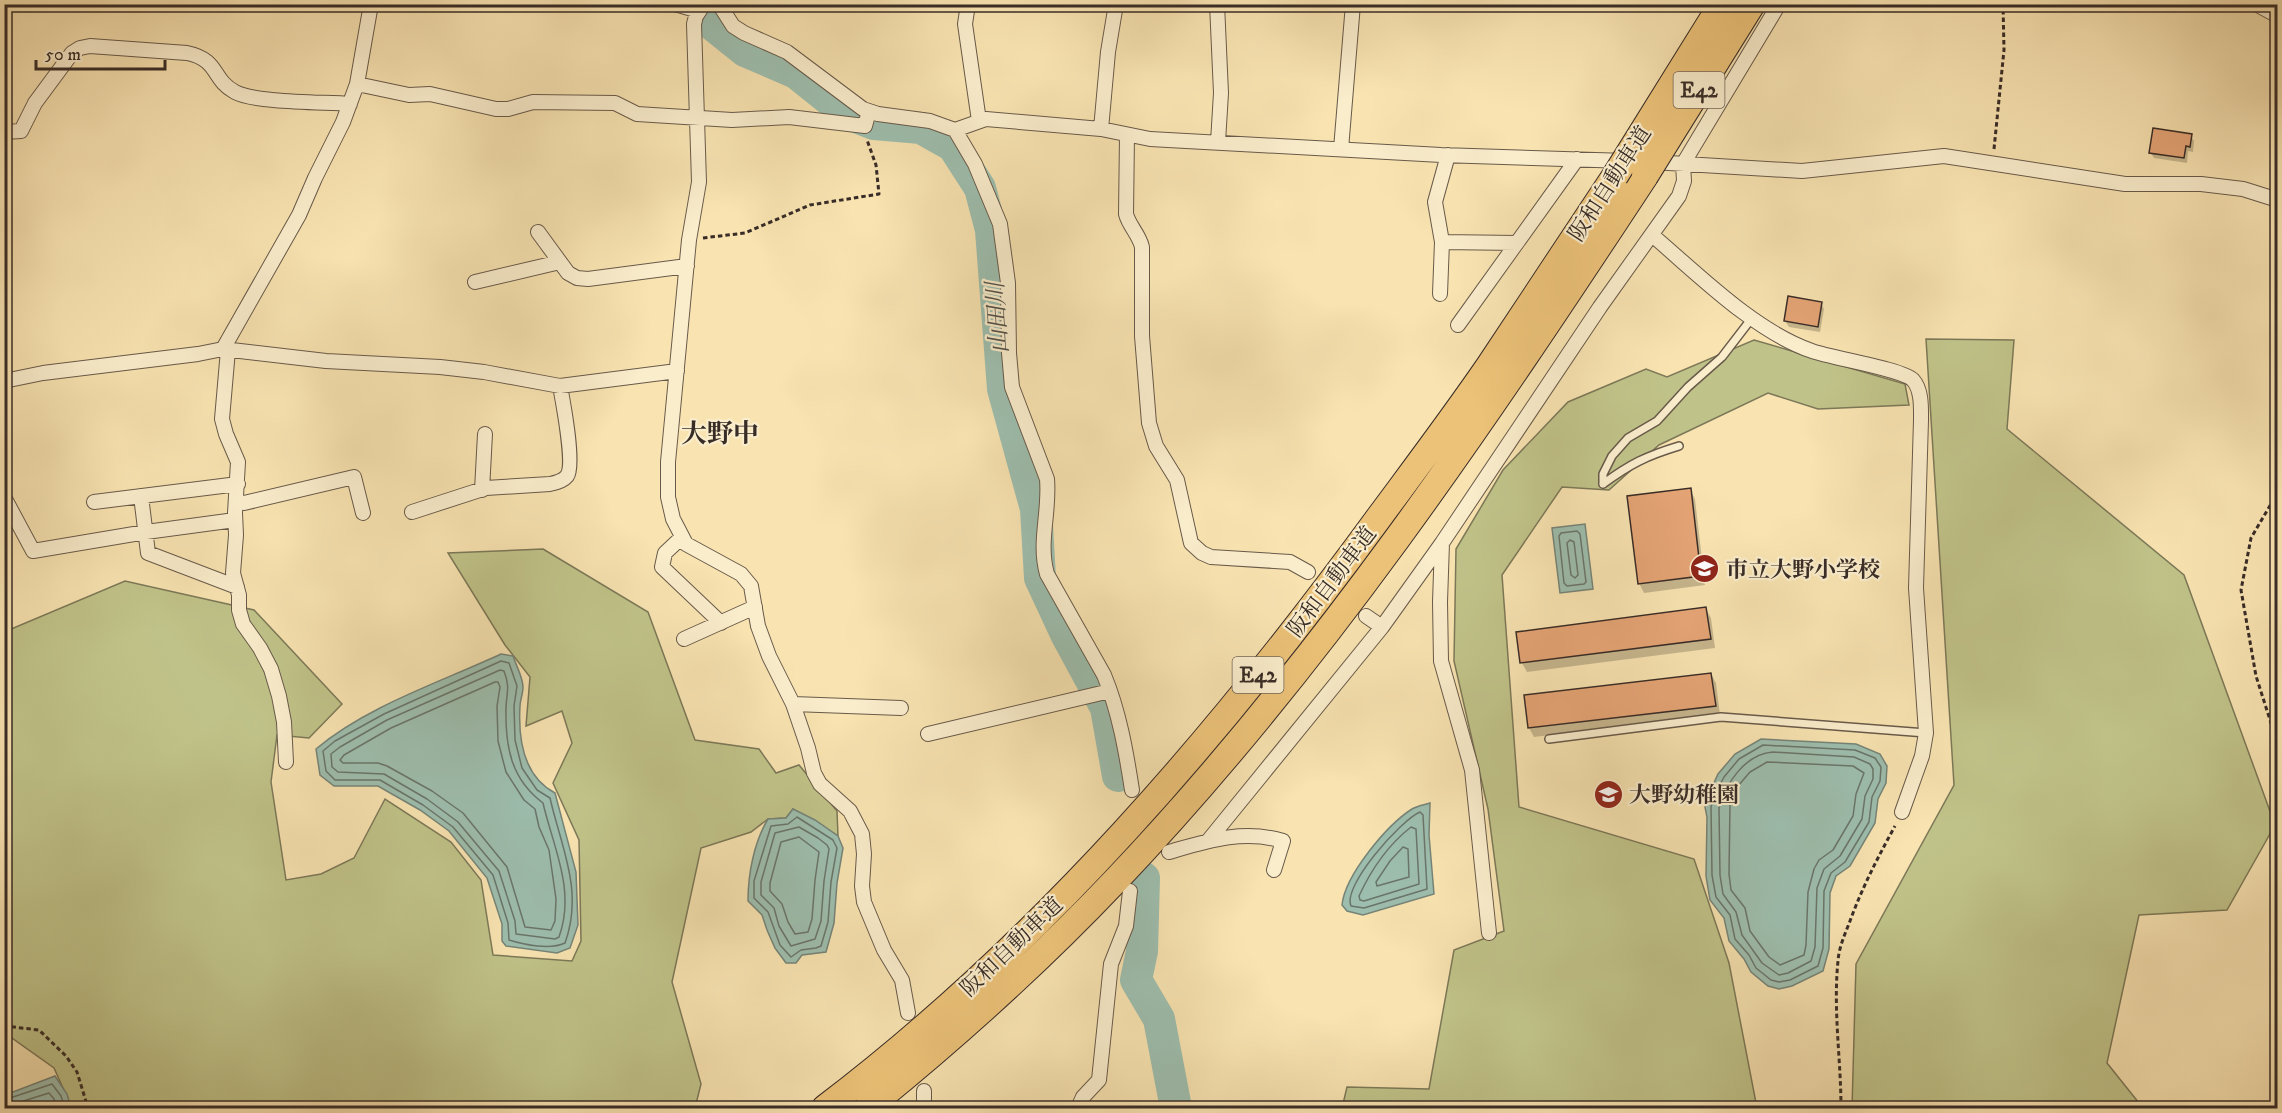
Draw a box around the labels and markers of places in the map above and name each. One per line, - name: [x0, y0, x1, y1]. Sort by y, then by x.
- school or university icon: 市立大野小学校: [1689, 553, 1721, 585]
- place label: 市立大野小学校: [1726, 557, 1880, 584]
- school or university icon: 大野幼稚園: [1592, 778, 1624, 810]
- place label: 大野幼稚園: [1629, 782, 1739, 809]

